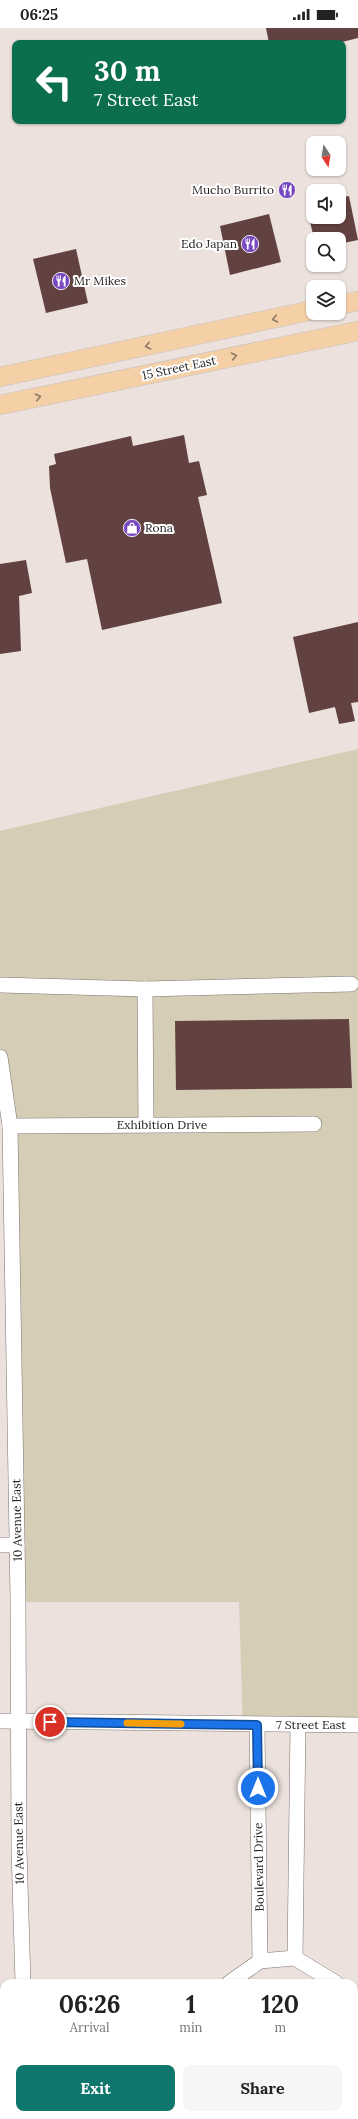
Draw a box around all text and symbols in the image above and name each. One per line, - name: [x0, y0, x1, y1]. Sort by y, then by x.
- text: 06:25: [20, 5, 58, 24]
- text: 30 m: [94, 53, 161, 89]
- icon: left: [28, 56, 80, 108]
- text: 7 Street East: [94, 88, 199, 111]
- north arrow: [306, 136, 346, 176]
- map controls: [306, 136, 346, 320]
- restaurant icon: Mucho Burrito: [277, 180, 297, 200]
- place label: Mucho Burrito: [192, 182, 274, 197]
- button: sound: [306, 184, 346, 224]
- button: search: [306, 232, 346, 272]
- restaurant icon: Edo Japan: [240, 234, 260, 254]
- place label: Edo Japan: [181, 236, 237, 251]
- restaurant icon: Mr Mikes: [51, 271, 71, 291]
- place label: Mr Mikes: [74, 273, 127, 288]
- button: layers: [306, 280, 346, 320]
- one-way arrow: [272, 314, 278, 322]
- one-way arrow: [145, 341, 151, 349]
- street label: 15 Street East: [141, 352, 218, 383]
- one-way arrow: [231, 353, 237, 361]
- one-way arrow: [35, 393, 41, 401]
- shop icon: Rona: [122, 518, 142, 538]
- place label: Rona: [145, 520, 173, 535]
- street label: Exhibition Drive: [117, 1117, 208, 1132]
- street label: 10 Avenue East: [8, 1478, 25, 1561]
- pin: [33, 1705, 67, 1739]
- icon: arrive: [39, 1711, 61, 1733]
- street label: 7 Street East: [276, 1717, 346, 1732]
- position arrow: [237, 1767, 279, 1809]
- street label: 10 Avenue East: [10, 1801, 27, 1884]
- street label: Boulevard Drive: [250, 1822, 267, 1912]
- text: 06:26: [59, 1989, 120, 2020]
- text: 1: [186, 1989, 196, 2020]
- text: 120: [261, 1989, 299, 2020]
- text: Arrival: [70, 2019, 110, 2036]
- text: min: [179, 2019, 202, 2036]
- text: m: [274, 2019, 286, 2036]
- button: Exit: [16, 2065, 175, 2111]
- button: Share: [183, 2065, 342, 2111]

